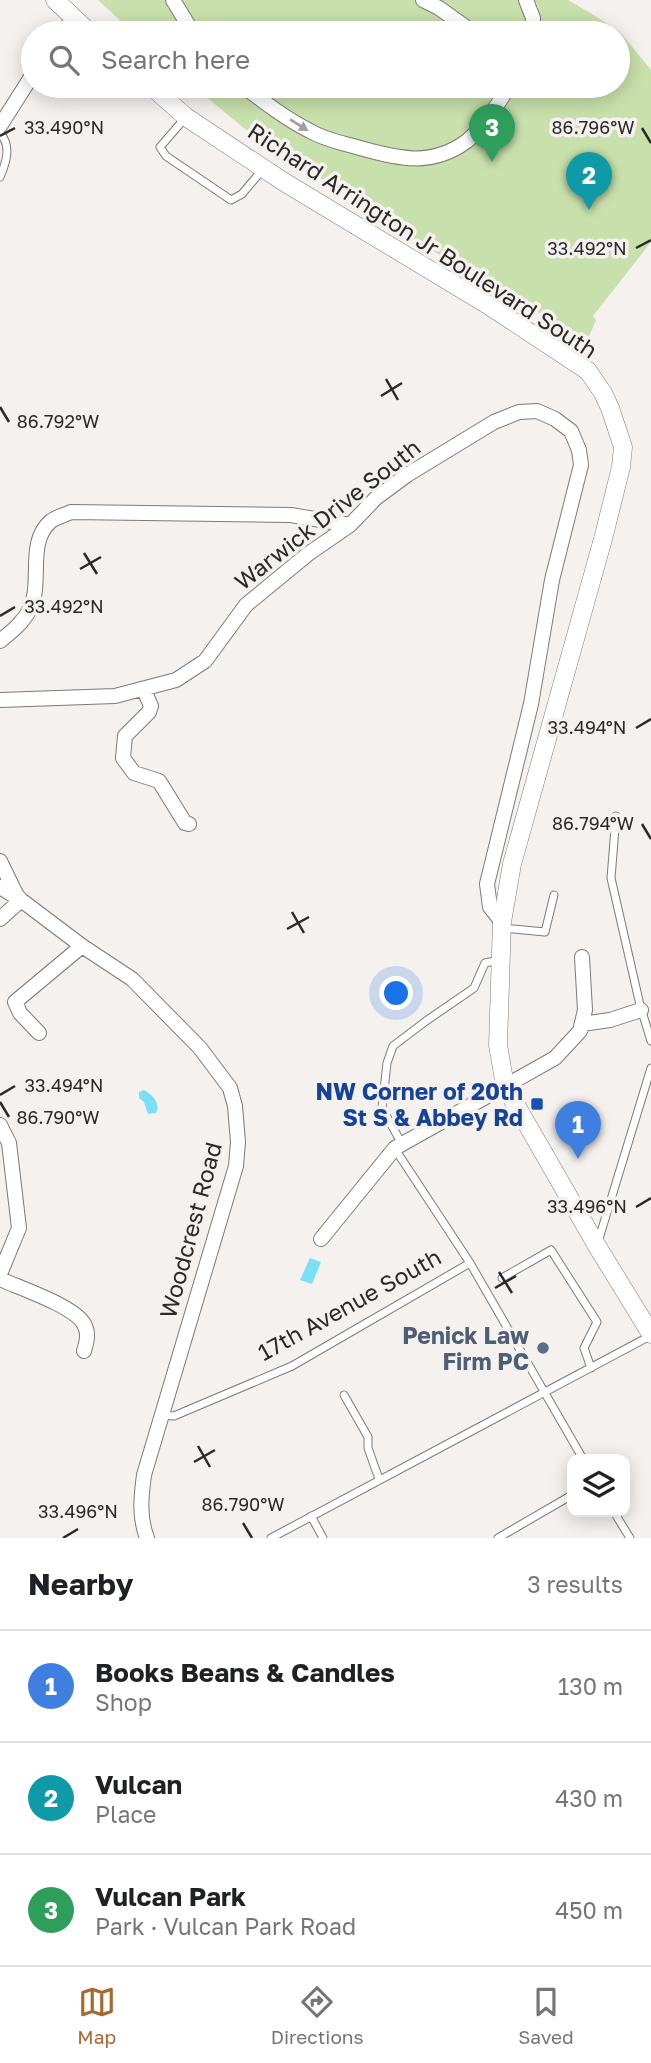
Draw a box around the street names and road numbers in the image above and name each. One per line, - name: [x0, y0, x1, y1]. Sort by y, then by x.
- street label: Richard Arrington Jr Boulevard South: [243, 116, 603, 364]
- street label: Warwick Drive South: [228, 433, 426, 595]
- street label: Woodcrest Road: [153, 1139, 227, 1321]
- street label: 17th Avenue South: [252, 1242, 446, 1366]

